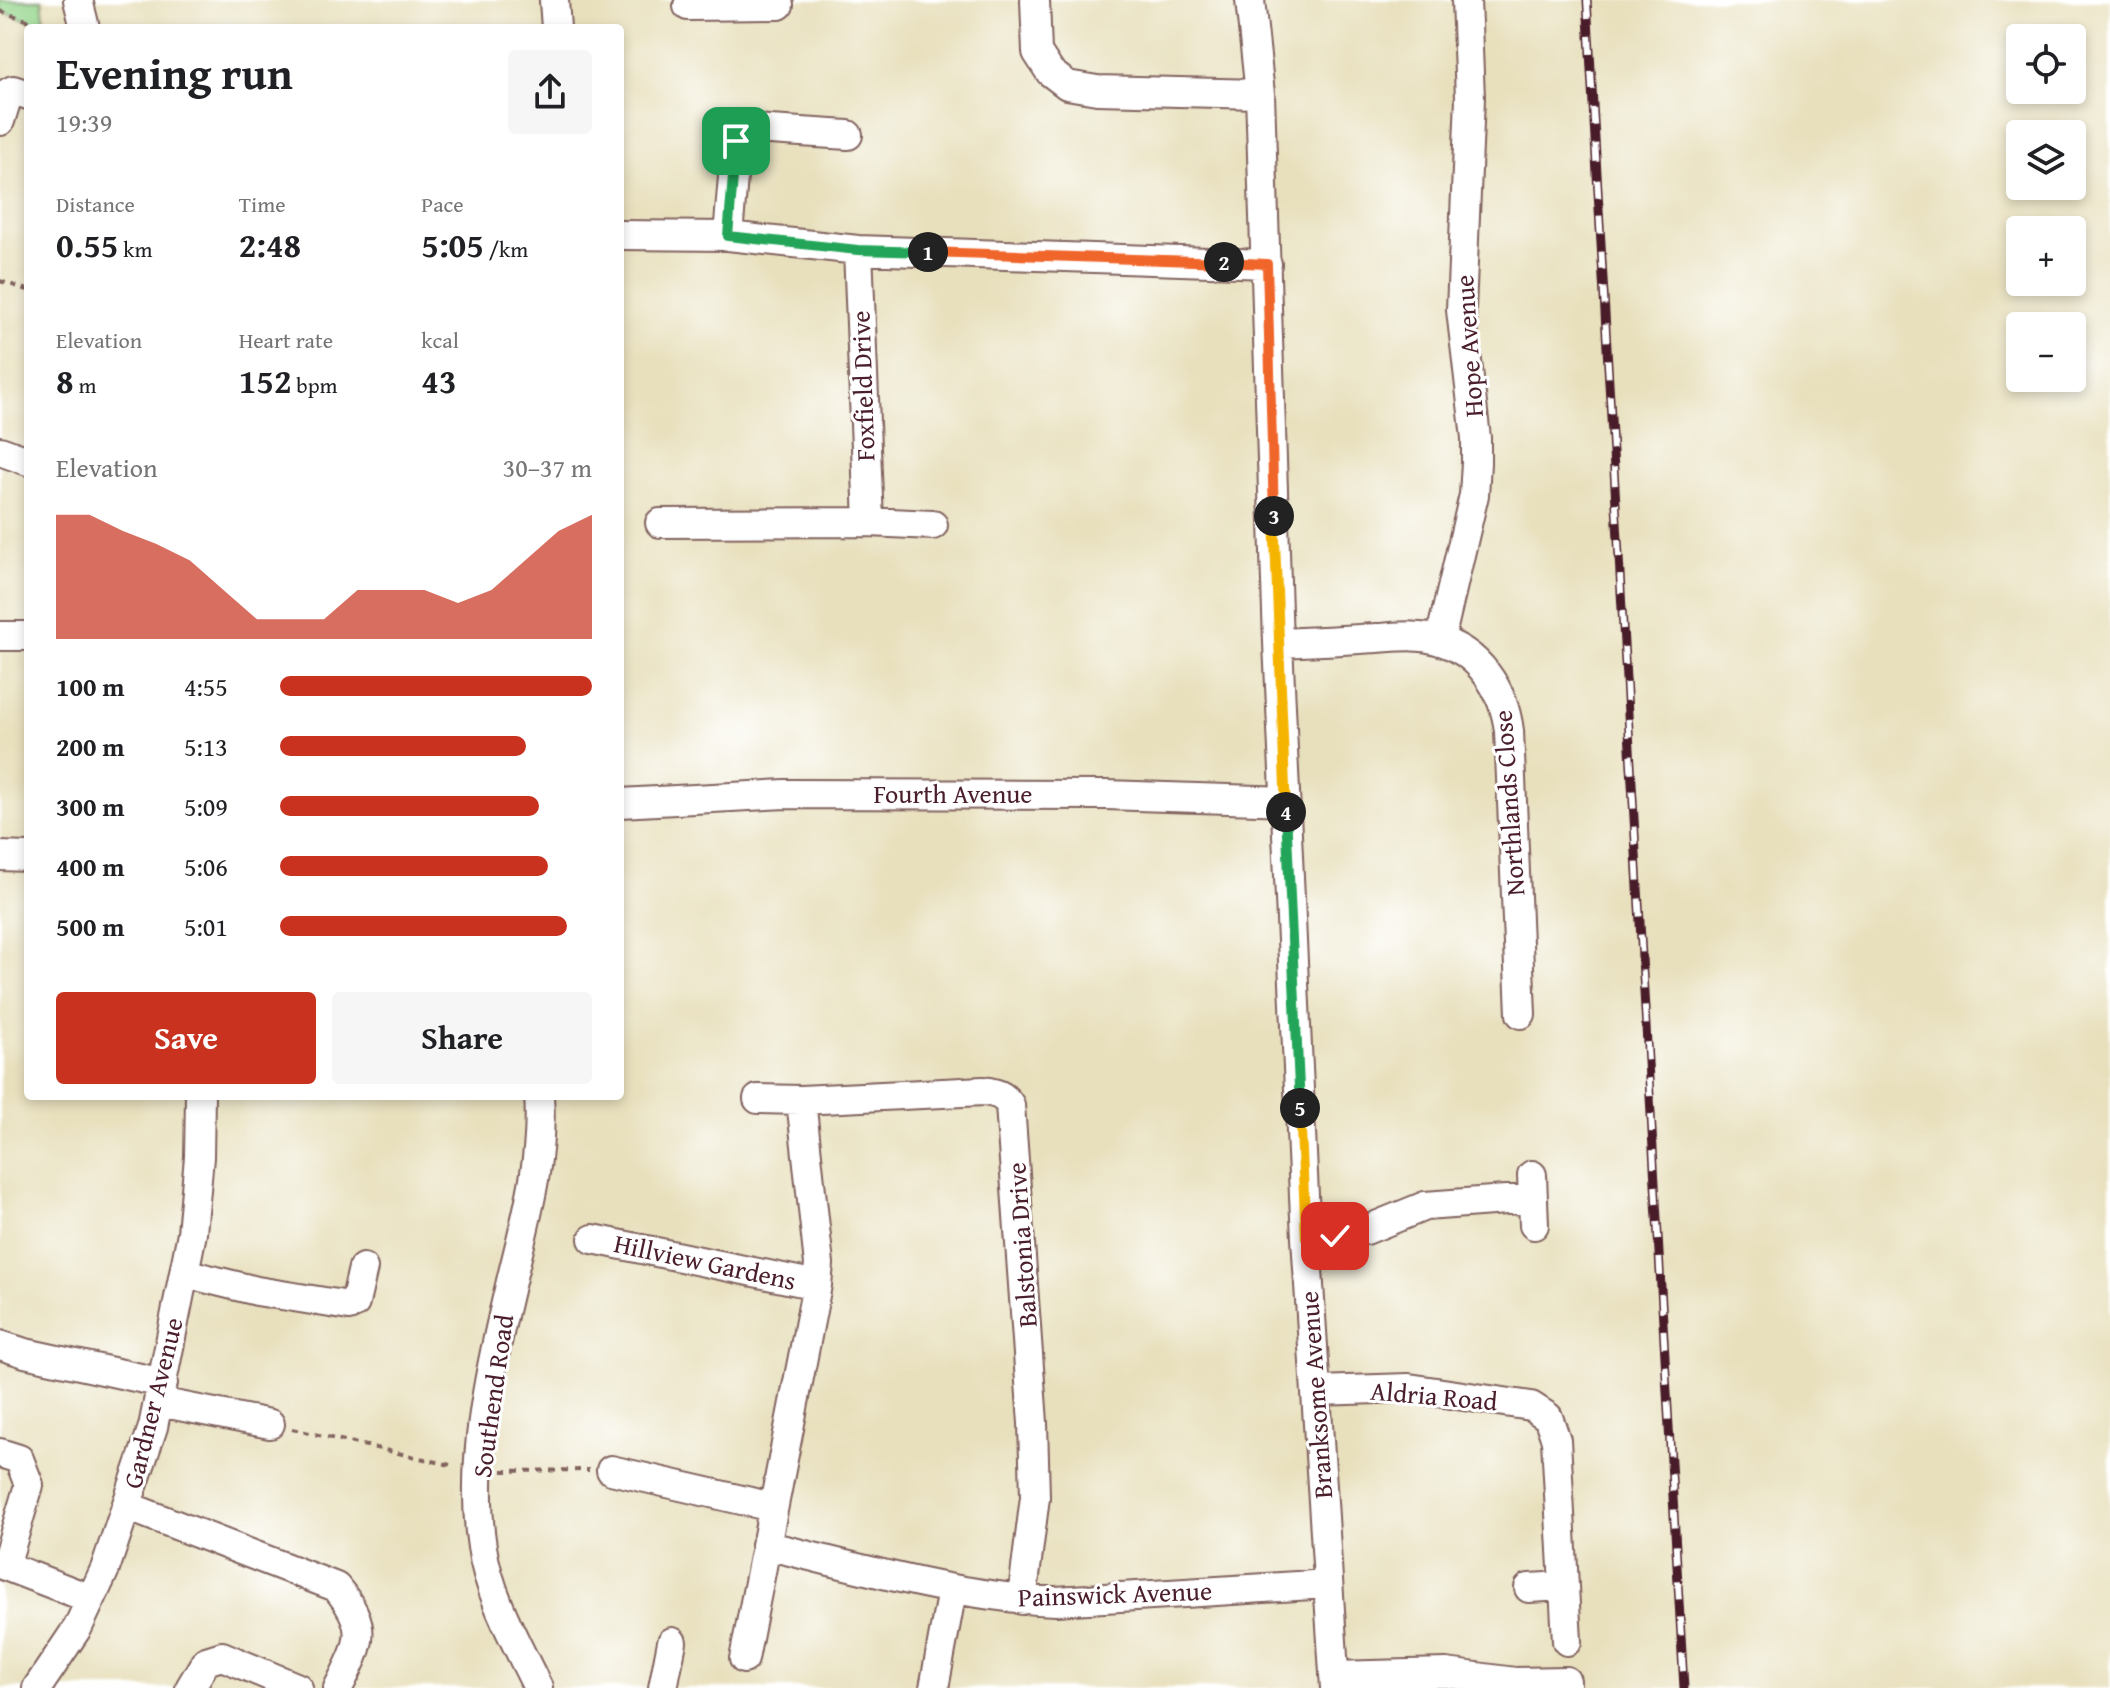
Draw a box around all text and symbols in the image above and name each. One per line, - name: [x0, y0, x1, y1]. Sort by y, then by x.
- map controls: [2006, 24, 2086, 392]
- button: locate: [2006, 24, 2086, 104]
- text: Evening run: [56, 41, 293, 105]
- button: share: [508, 50, 592, 134]
- text: 19:39: [56, 103, 112, 142]
- pin: [702, 107, 770, 175]
- icon: arrive: [714, 119, 758, 163]
- button: layers: [2006, 120, 2086, 200]
- text: Distance: [56, 188, 135, 220]
- text: Time: [239, 188, 285, 220]
- text: Pace: [421, 188, 464, 220]
- button: +: [2006, 216, 2086, 296]
- text: 0.55: [56, 220, 118, 269]
- text: 2:48: [239, 220, 301, 269]
- text: 5:05: [421, 220, 484, 269]
- pin: 1: [908, 232, 948, 272]
- text: km: [118, 233, 152, 265]
- text: /km: [484, 233, 528, 265]
- text: 1: [922, 236, 934, 268]
- pin: 2: [1204, 242, 1244, 282]
- text: 2: [1218, 246, 1230, 278]
- street label: Hope Avenue: [1444, 274, 1493, 418]
- street label: Foxfield Drive: [840, 310, 885, 462]
- button: −: [2006, 312, 2086, 392]
- text: Elevation: [56, 324, 142, 356]
- text: Heart rate: [239, 324, 333, 356]
- text: kcal: [421, 324, 459, 356]
- text: 8: [56, 356, 74, 405]
- text: 152: [239, 356, 292, 405]
- text: 43: [421, 356, 457, 405]
- text: m: [74, 369, 96, 401]
- text: bpm: [292, 369, 338, 401]
- text: Elevation: [56, 448, 158, 487]
- text: 30–37 m: [503, 448, 592, 487]
- pin: 3: [1254, 496, 1294, 536]
- text: 3: [1268, 500, 1280, 532]
- text: 100 m: [56, 667, 124, 706]
- text: 4:55: [184, 667, 228, 706]
- street label: Northlands Close: [1483, 709, 1534, 897]
- text: 200 m: [56, 727, 124, 766]
- text: 5:13: [184, 727, 228, 766]
- street label: Fourth Avenue: [873, 774, 1033, 813]
- text: 300 m: [56, 787, 124, 826]
- text: 5:09: [184, 787, 228, 826]
- pin: 4: [1266, 792, 1306, 832]
- text: 4: [1280, 796, 1292, 828]
- text: 400 m: [56, 847, 124, 886]
- text: 5:06: [184, 847, 228, 886]
- text: 500 m: [56, 907, 124, 946]
- text: 5:01: [184, 907, 228, 946]
- button: Save: [56, 992, 316, 1084]
- button: Share: [332, 992, 592, 1084]
- pin: 5: [1280, 1088, 1320, 1128]
- text: 5: [1294, 1092, 1306, 1124]
- street label: Balstonia Drive: [996, 1161, 1047, 1329]
- pin: [1301, 1202, 1369, 1270]
- icon: check: [1313, 1214, 1357, 1258]
- street label: Hillview Gardens: [611, 1223, 800, 1300]
- street label: Branksome Avenue: [1289, 1290, 1342, 1500]
- street label: Southend Road: [462, 1312, 523, 1480]
- street label: Gardner Avenue: [112, 1313, 193, 1493]
- street label: Aldria Road: [1369, 1371, 1499, 1420]
- street label: Painswick Avenue: [1017, 1571, 1213, 1616]

